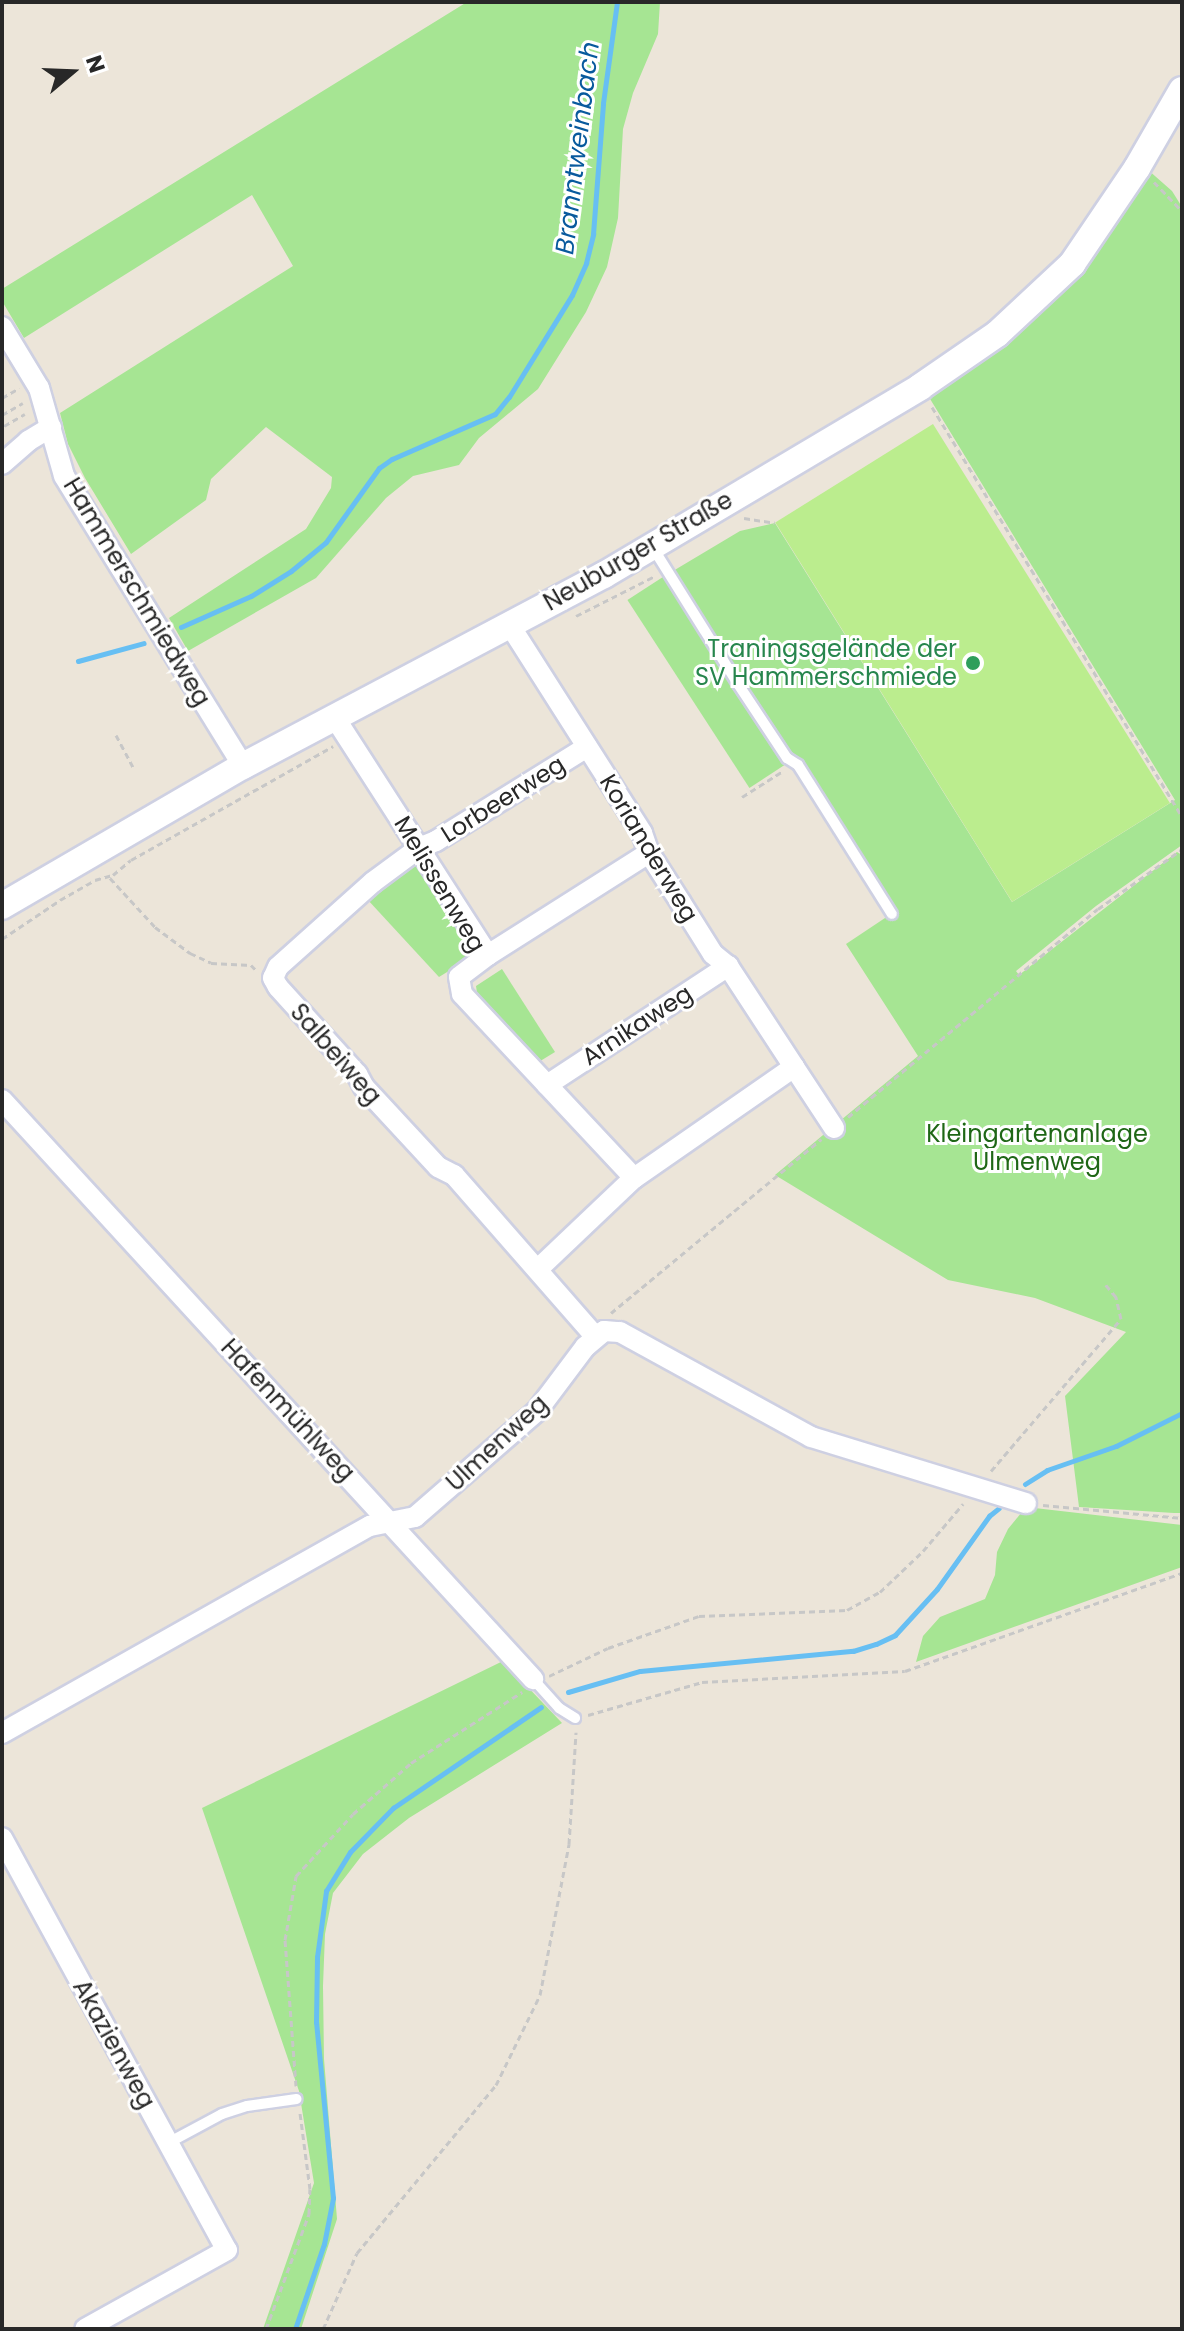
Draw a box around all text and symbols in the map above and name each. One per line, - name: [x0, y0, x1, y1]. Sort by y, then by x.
- north arrow: [32, 32, 112, 112]
- water label: Branntweinbach: [549, 40, 607, 256]
- text: N: [78, 51, 113, 77]
- street label: Hammerschmiedweg: [57, 473, 217, 711]
- street label: Neuburger Straße: [538, 485, 738, 617]
- place label: Traningsgelände der SV Hammerschmiede: [695, 635, 957, 691]
- marker: Traningsgelände der SV Hammerschmiede: [964, 654, 982, 672]
- street label: Lorbeerweg: [436, 750, 570, 848]
- street label: Korianderweg: [594, 769, 704, 927]
- street label: Melissenweg: [388, 811, 492, 957]
- street label: Arnikaweg: [576, 979, 698, 1071]
- street label: Salbeiweg: [284, 998, 388, 1110]
- park label: Kleingartenanlage Ulmenweg: [926, 1120, 1148, 1176]
- street label: Hafenmühlweg: [215, 1333, 361, 1487]
- street label: Ulmenweg: [440, 1389, 554, 1497]
- street label: Akazienweg: [67, 1975, 161, 2113]

